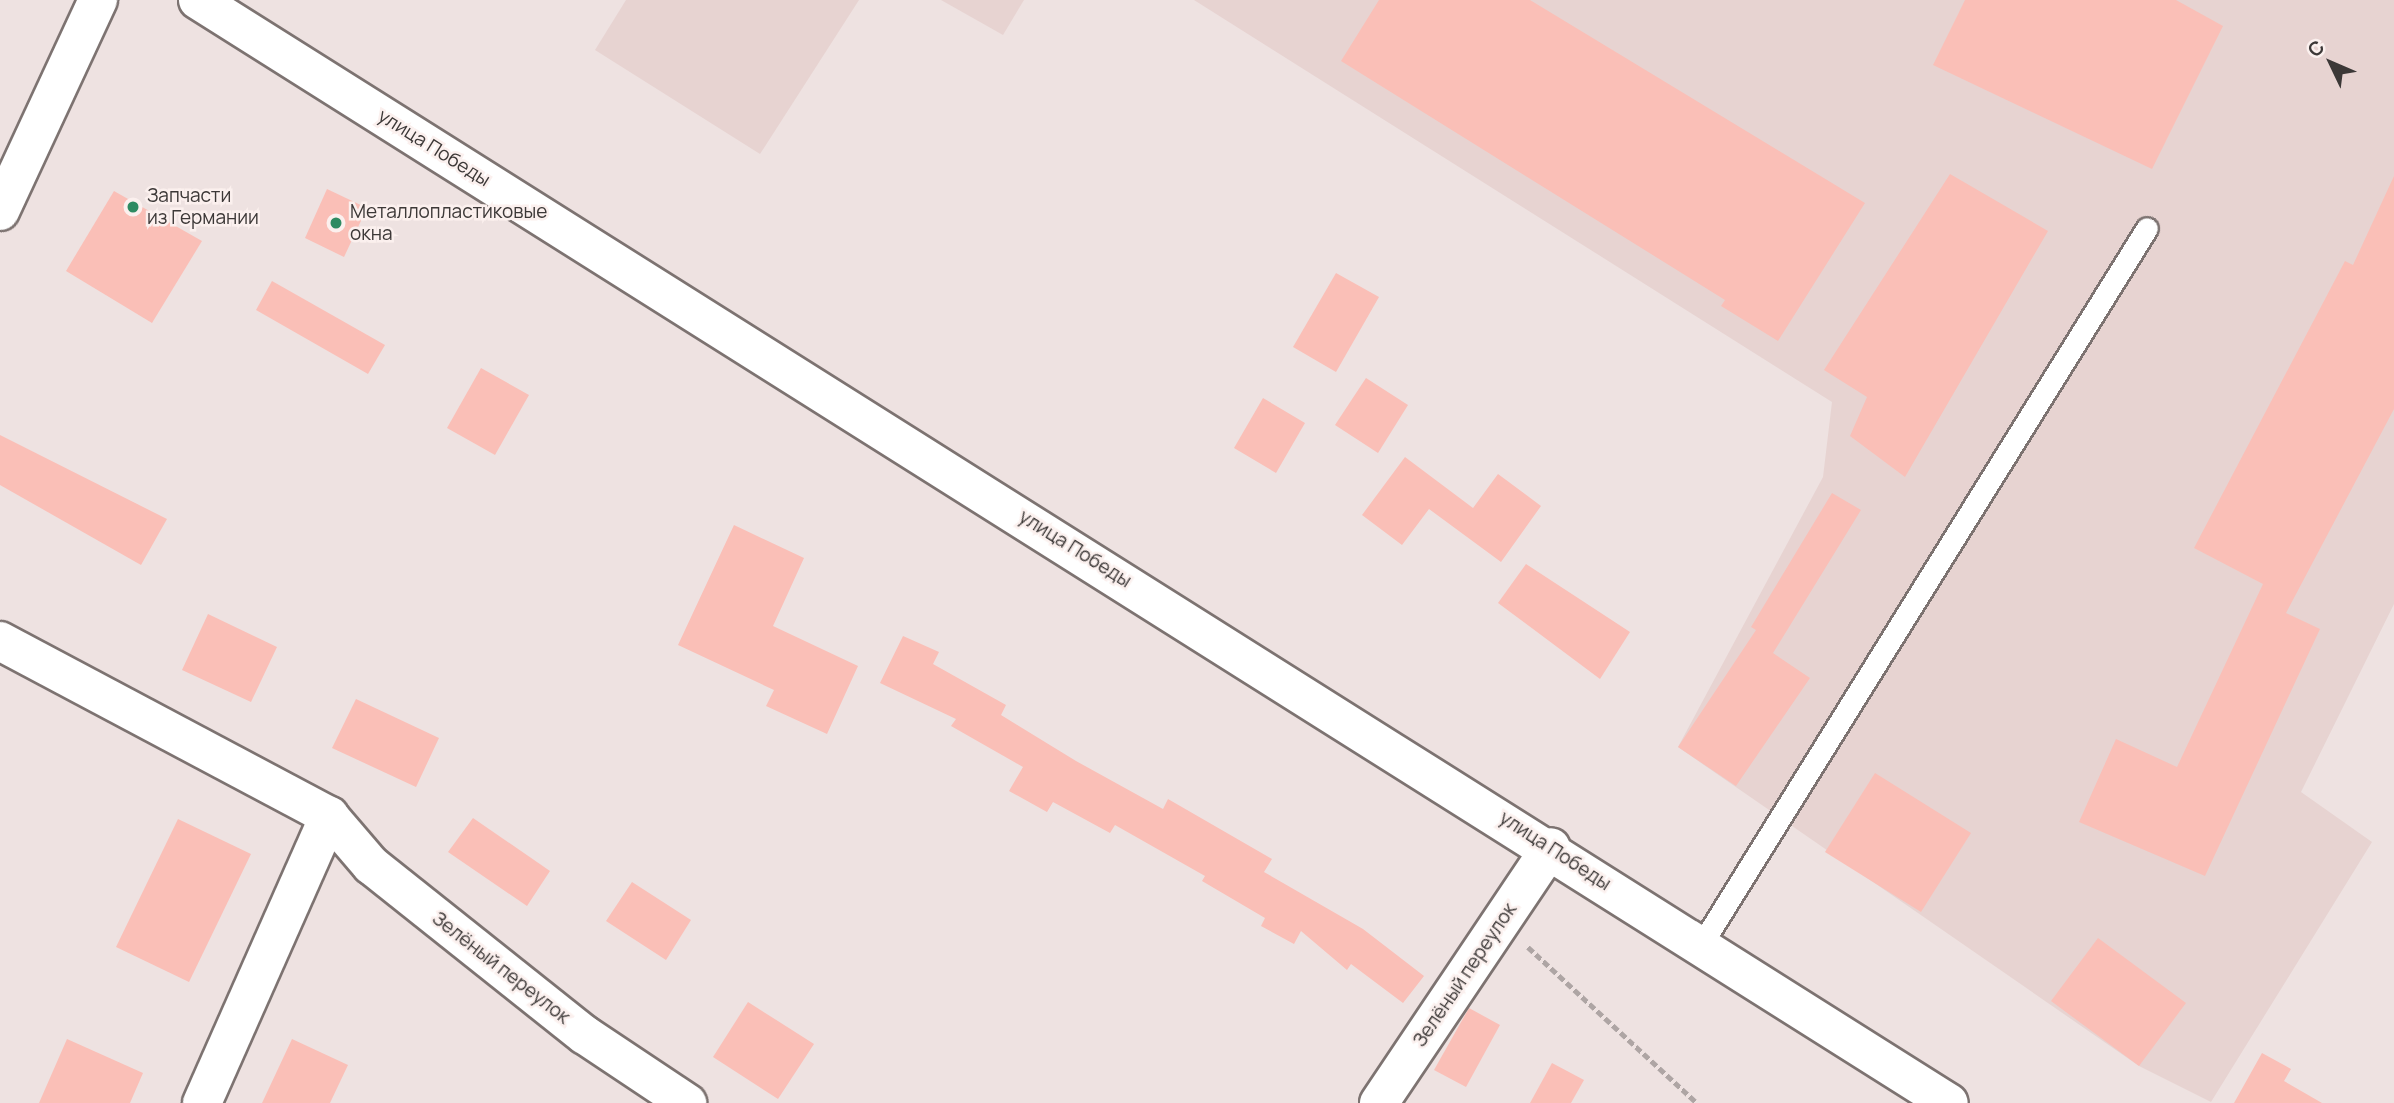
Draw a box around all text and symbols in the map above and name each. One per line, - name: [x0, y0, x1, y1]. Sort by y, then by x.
- north arrow: [2296, 28, 2366, 98]
- text: С: [2302, 34, 2330, 63]
- street label: улица Победы: [374, 104, 494, 192]
- place label: Запчасти из Германии: [147, 185, 259, 229]
- marker: Запчасти из Германии: [125, 199, 141, 215]
- place label: Металлопластиковые окна: [350, 201, 547, 245]
- marker: Металлопластиковые окна: [328, 215, 344, 231]
- street label: улица Победы: [1015, 505, 1135, 593]
- street label: улица Победы: [1495, 807, 1615, 895]
- street label: Зелёный переулок: [1408, 899, 1522, 1051]
- street label: Зелёный переулок: [428, 907, 574, 1029]

